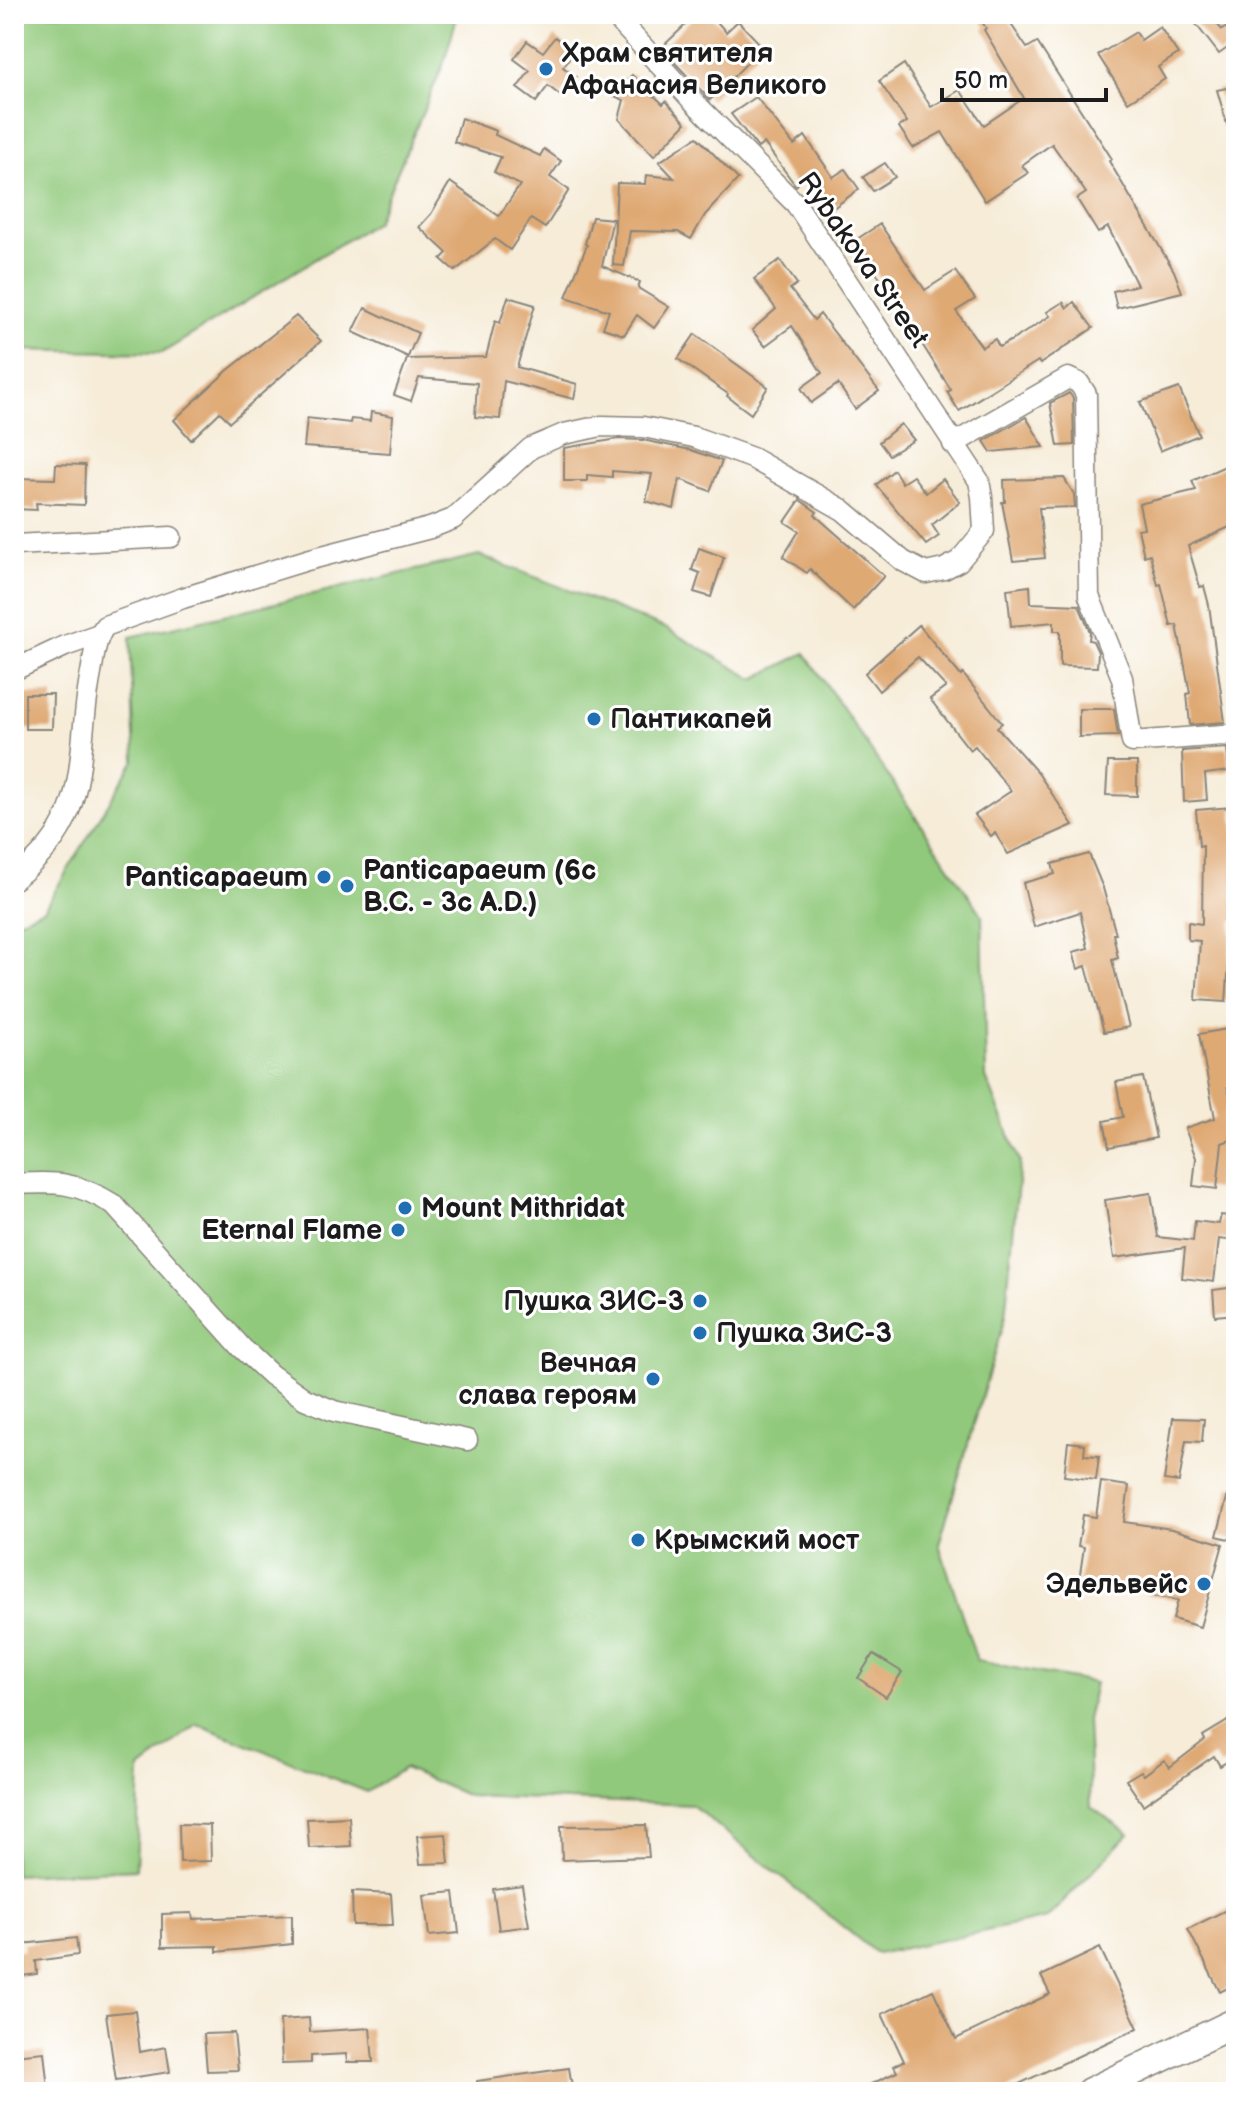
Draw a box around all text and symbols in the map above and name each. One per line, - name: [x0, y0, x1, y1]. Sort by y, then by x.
- place label: Храм святителя Афанасия Великого: [561, 37, 827, 102]
- scale bar: [942, 52, 1106, 102]
- marker: Храм святителя Афанасия Великого: [537, 60, 555, 78]
- text: 50 m: [954, 66, 1008, 95]
- street label: Rybakova Street: [790, 166, 936, 354]
- place label: Пантикапей: [610, 703, 772, 736]
- marker: Пантикапей: [585, 710, 603, 728]
- place label: Panticapaeum (6c B.C. - 3c A.D.): [363, 854, 596, 919]
- place label: Panticapaeum: [125, 861, 308, 894]
- marker: Panticapaeum: [315, 868, 333, 886]
- marker: Panticapaeum (6c B.C. - 3c A.D.): [338, 877, 356, 895]
- place label: Mount Mithridat: [421, 1192, 625, 1225]
- marker: Mount Mithridat: [396, 1199, 414, 1217]
- place label: Eternal Flame: [201, 1214, 382, 1247]
- marker: Eternal Flame: [389, 1221, 407, 1239]
- place label: Пушка ЗИС-3: [503, 1285, 684, 1318]
- marker: Пушка ЗИС-3: [691, 1292, 709, 1310]
- place label: Пушка ЗиС-3: [716, 1317, 892, 1350]
- marker: Пушка ЗиС-3: [691, 1324, 709, 1342]
- place label: Вечная слава героям: [458, 1347, 637, 1412]
- marker: Вечная слава героям: [644, 1370, 662, 1388]
- place label: Крымский мост: [654, 1524, 860, 1557]
- marker: Крымский мост: [629, 1531, 647, 1549]
- place label: Эдельвейс: [1046, 1568, 1188, 1601]
- marker: Эдельвейс: [1195, 1575, 1213, 1593]

